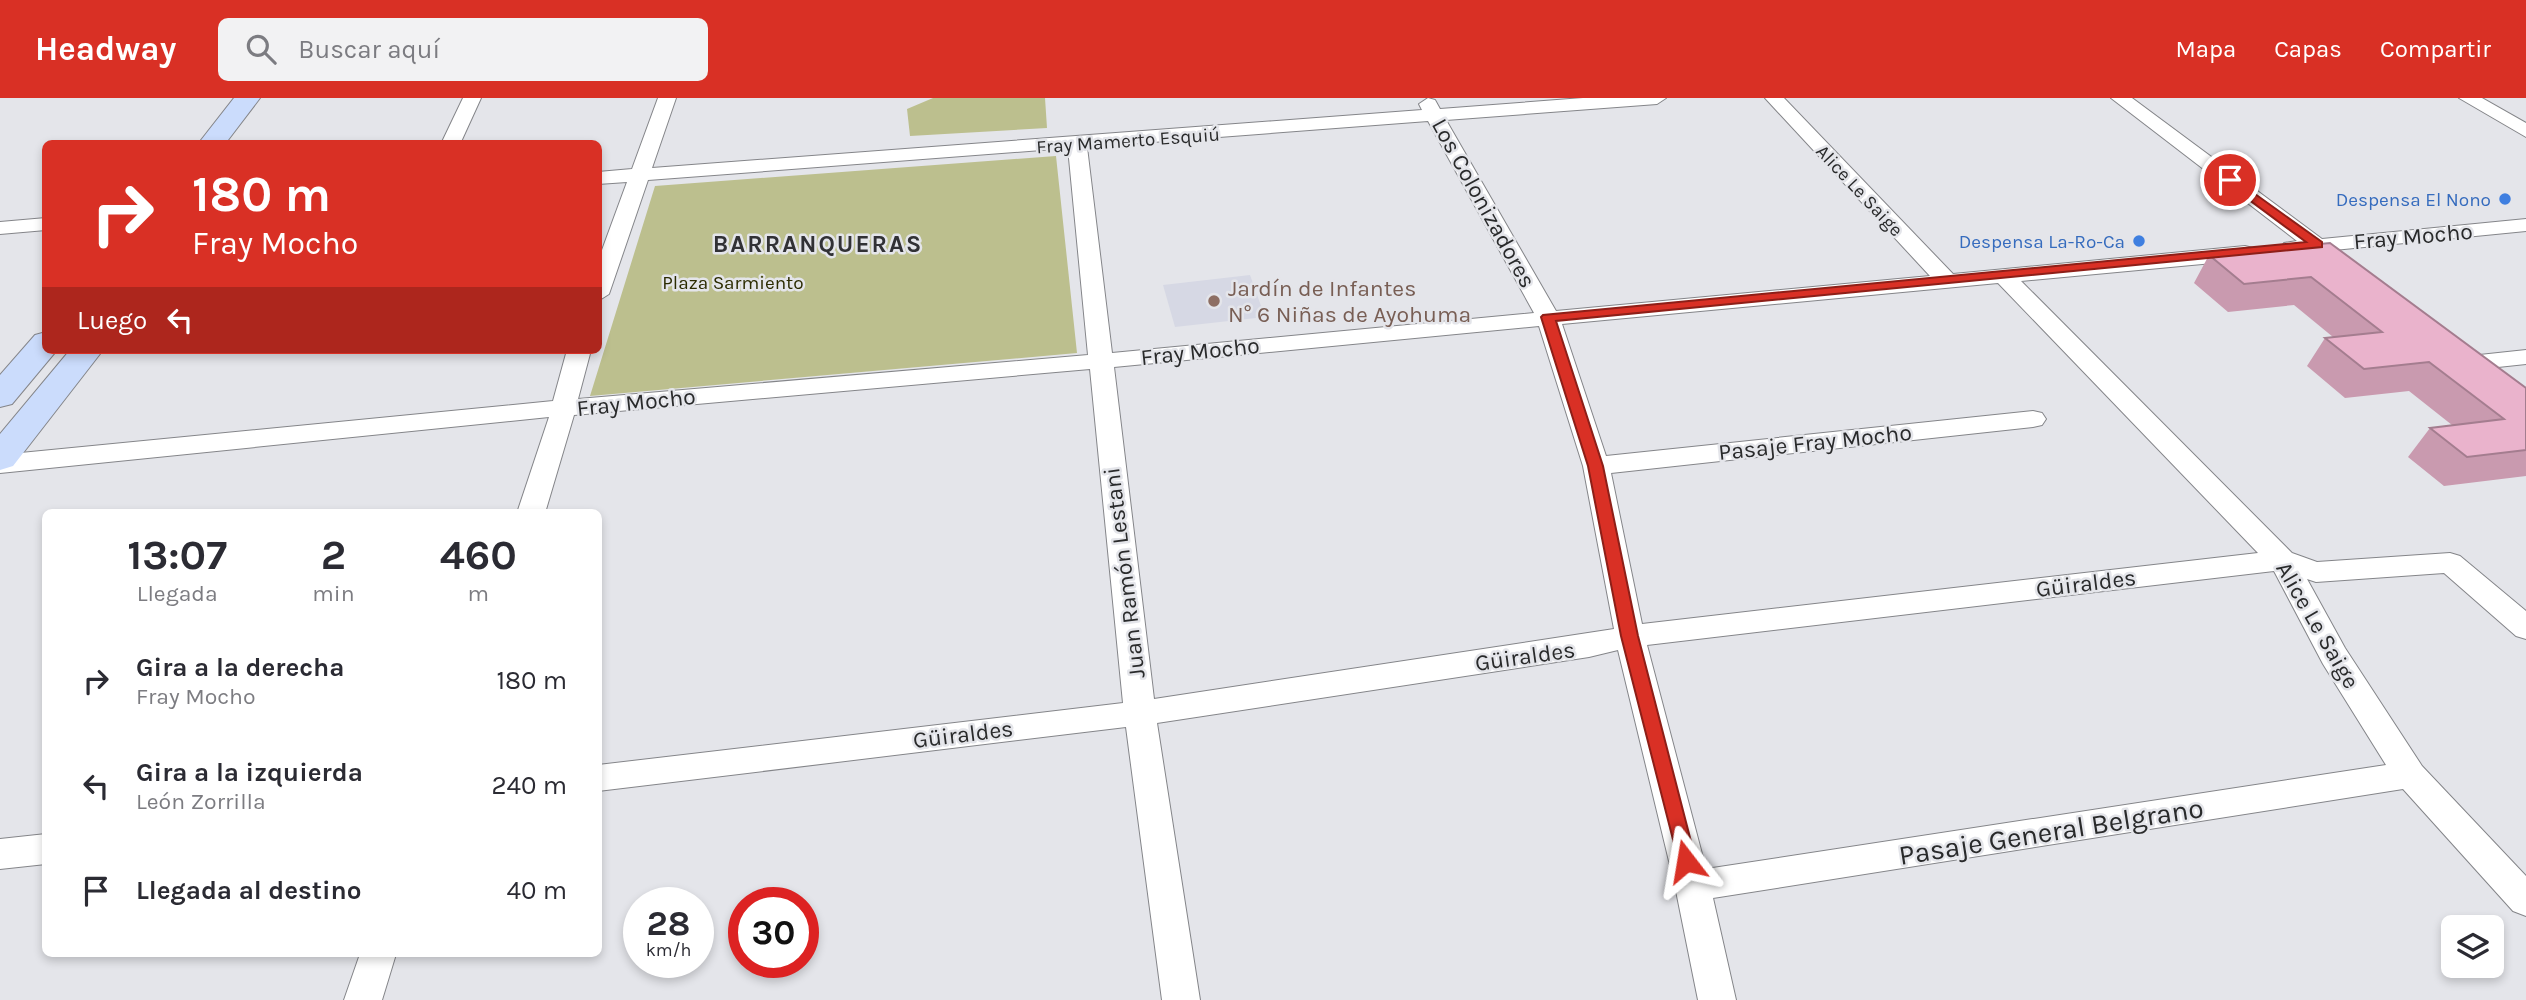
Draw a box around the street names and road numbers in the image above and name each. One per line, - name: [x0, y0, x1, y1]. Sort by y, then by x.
- street label: Los Colonizadores: [1426, 114, 1541, 293]
- street label: Fray Mamerto Esquiú: [1035, 124, 1221, 158]
- street label: Alice Le Saige: [1811, 140, 1907, 241]
- street label: Fray Mocho: [2352, 218, 2474, 255]
- street label: Fray Mocho: [1139, 332, 1261, 371]
- street label: Fray Mocho: [575, 383, 697, 422]
- street label: Pasaje Fray Mocho: [1717, 419, 1913, 466]
- street label: Juan Ramón Lestani: [1098, 466, 1151, 680]
- street label: Alice Le Saige: [2270, 557, 2365, 693]
- street label: Güiraldes: [2035, 564, 2138, 603]
- street label: Güiraldes: [1473, 636, 1577, 677]
- street label: Güiraldes: [912, 715, 1015, 754]
- street label: Pasaje General Belgrano: [1897, 791, 2206, 872]

